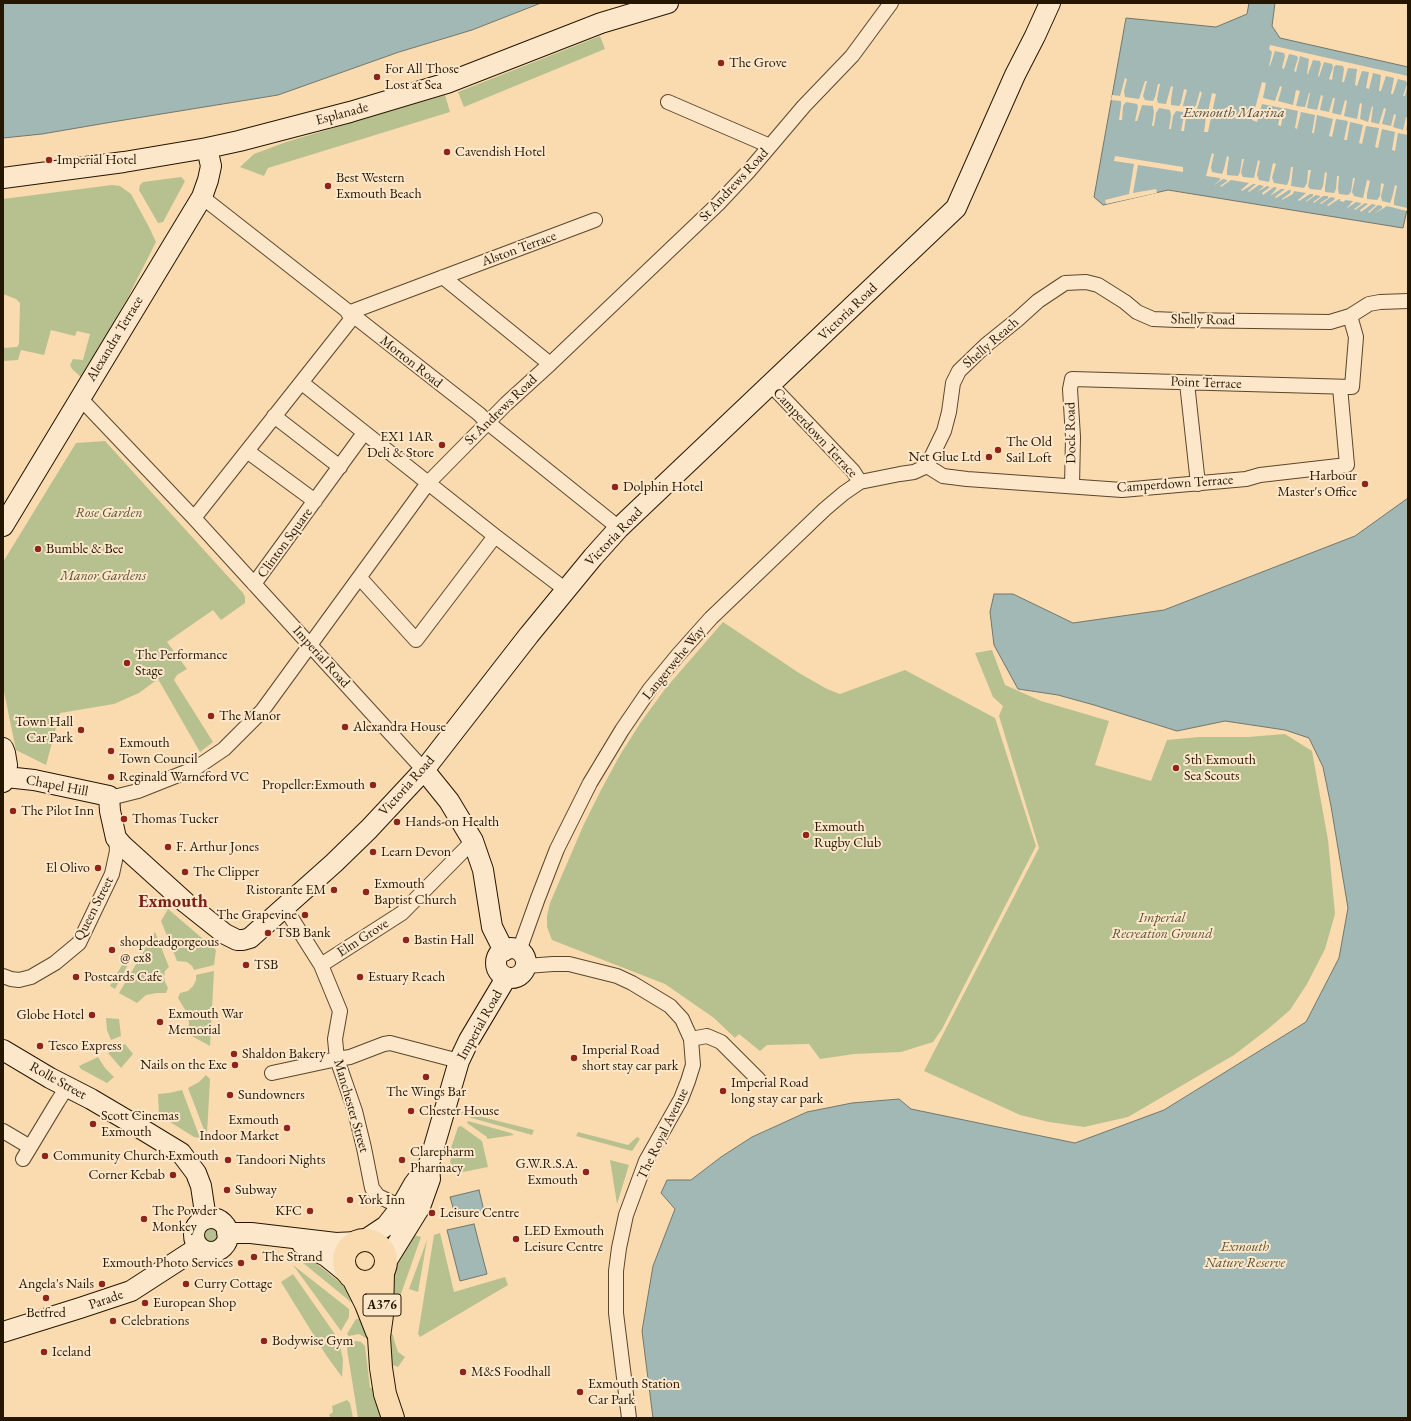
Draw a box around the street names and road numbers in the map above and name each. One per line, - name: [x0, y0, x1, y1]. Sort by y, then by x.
- street label: Esplanade: [314, 99, 370, 129]
- street label: St Andrews Road: [696, 145, 772, 225]
- street label: Alston Terrace: [479, 228, 559, 270]
- street label: Victoria Road: [815, 280, 881, 344]
- street label: Alexandra Terrace: [83, 293, 147, 385]
- street label: Shelly Road: [1171, 311, 1235, 329]
- street label: Shelly Reach: [960, 314, 1022, 372]
- street label: Morton Road: [376, 332, 446, 392]
- street label: St Andrews Road: [461, 371, 541, 449]
- street label: Point Terrace: [1170, 373, 1242, 393]
- street label: Camperdown Terrace: [769, 385, 861, 481]
- street label: Dock Road: [1062, 402, 1080, 464]
- street label: Camperdown Terrace: [1116, 472, 1234, 496]
- street label: Victoria Road: [582, 504, 646, 570]
- street label: Clinton Square: [254, 505, 316, 581]
- street label: Imperial Road: [289, 623, 353, 691]
- street label: Langerwehe Way: [639, 623, 709, 703]
- street label: Victoria Road: [376, 752, 438, 820]
- street label: Chapel Hill: [24, 772, 90, 800]
- street label: Queen Street: [71, 874, 117, 944]
- street label: Elm Grove: [334, 915, 392, 961]
- street label: Imperial Road: [454, 987, 506, 1063]
- street label: Manchester Street: [330, 1057, 372, 1155]
- street label: Rolle Street: [27, 1059, 89, 1103]
- street label: The Royal Avenue: [634, 1086, 692, 1182]
- street label: Parade: [87, 1286, 125, 1314]
- road number: A376: [363, 1294, 401, 1316]

